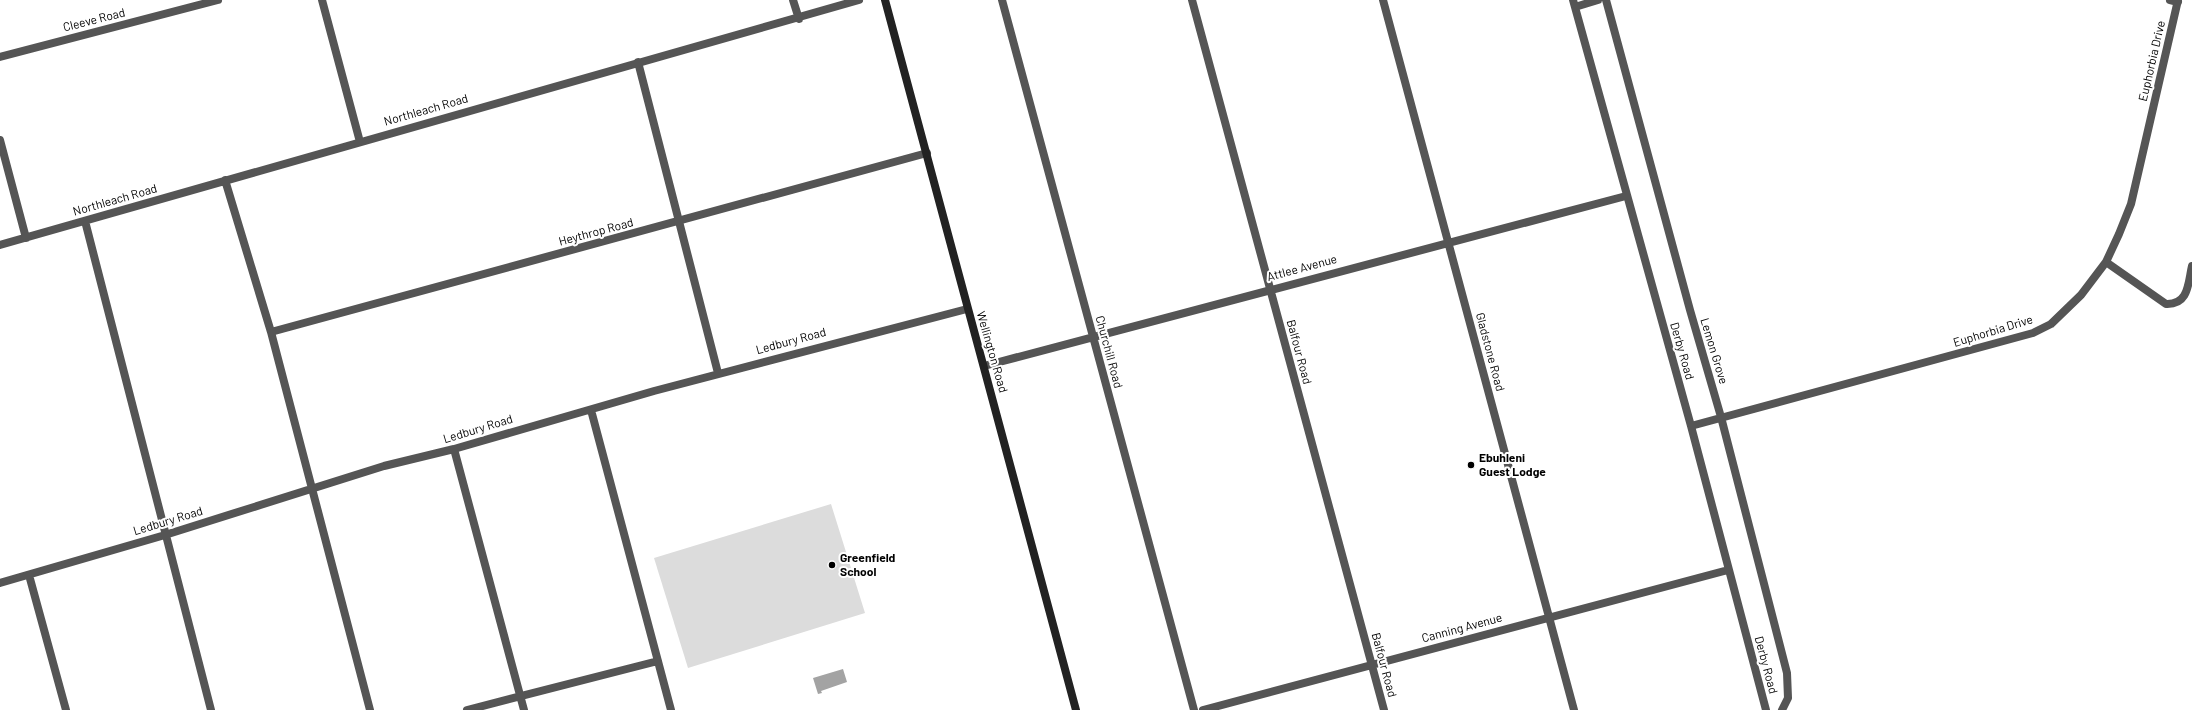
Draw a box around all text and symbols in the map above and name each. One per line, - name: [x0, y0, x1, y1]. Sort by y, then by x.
- street label: Cleeve Road: [61, 5, 126, 34]
- street label: Euphorbia Drive: [2135, 19, 2167, 103]
- street label: Northleach Road: [382, 90, 469, 128]
- street label: Northleach Road: [71, 180, 158, 218]
- street label: Heythrop Road: [557, 214, 635, 248]
- street label: Attlee Avenue: [1265, 251, 1338, 283]
- street label: Wellington Road: [975, 309, 1011, 394]
- street label: Gladstone Road: [1474, 311, 1508, 393]
- street label: Euphorbia Drive: [1951, 311, 2034, 349]
- street label: Churchill Road: [1094, 314, 1126, 390]
- street label: Lemon Grove: [1698, 316, 1732, 385]
- street label: Balfour Road: [1285, 318, 1315, 386]
- street label: Derby Road: [1668, 320, 1698, 381]
- street label: Ledbury Road: [754, 324, 827, 356]
- street label: Ledbury Road: [441, 411, 514, 445]
- place label: Ebuhleni Guest Lodge: [1479, 450, 1546, 478]
- marker: Ebuhleni Guest Lodge: [1466, 460, 1476, 470]
- street label: Ledbury Road: [131, 503, 204, 537]
- place label: Greenfield School: [840, 550, 896, 578]
- marker: Greenfield School: [827, 560, 837, 570]
- street label: Canning Avenue: [1420, 610, 1504, 645]
- street label: Balfour Road: [1370, 631, 1400, 699]
- street label: Derby Road: [1753, 634, 1781, 695]

